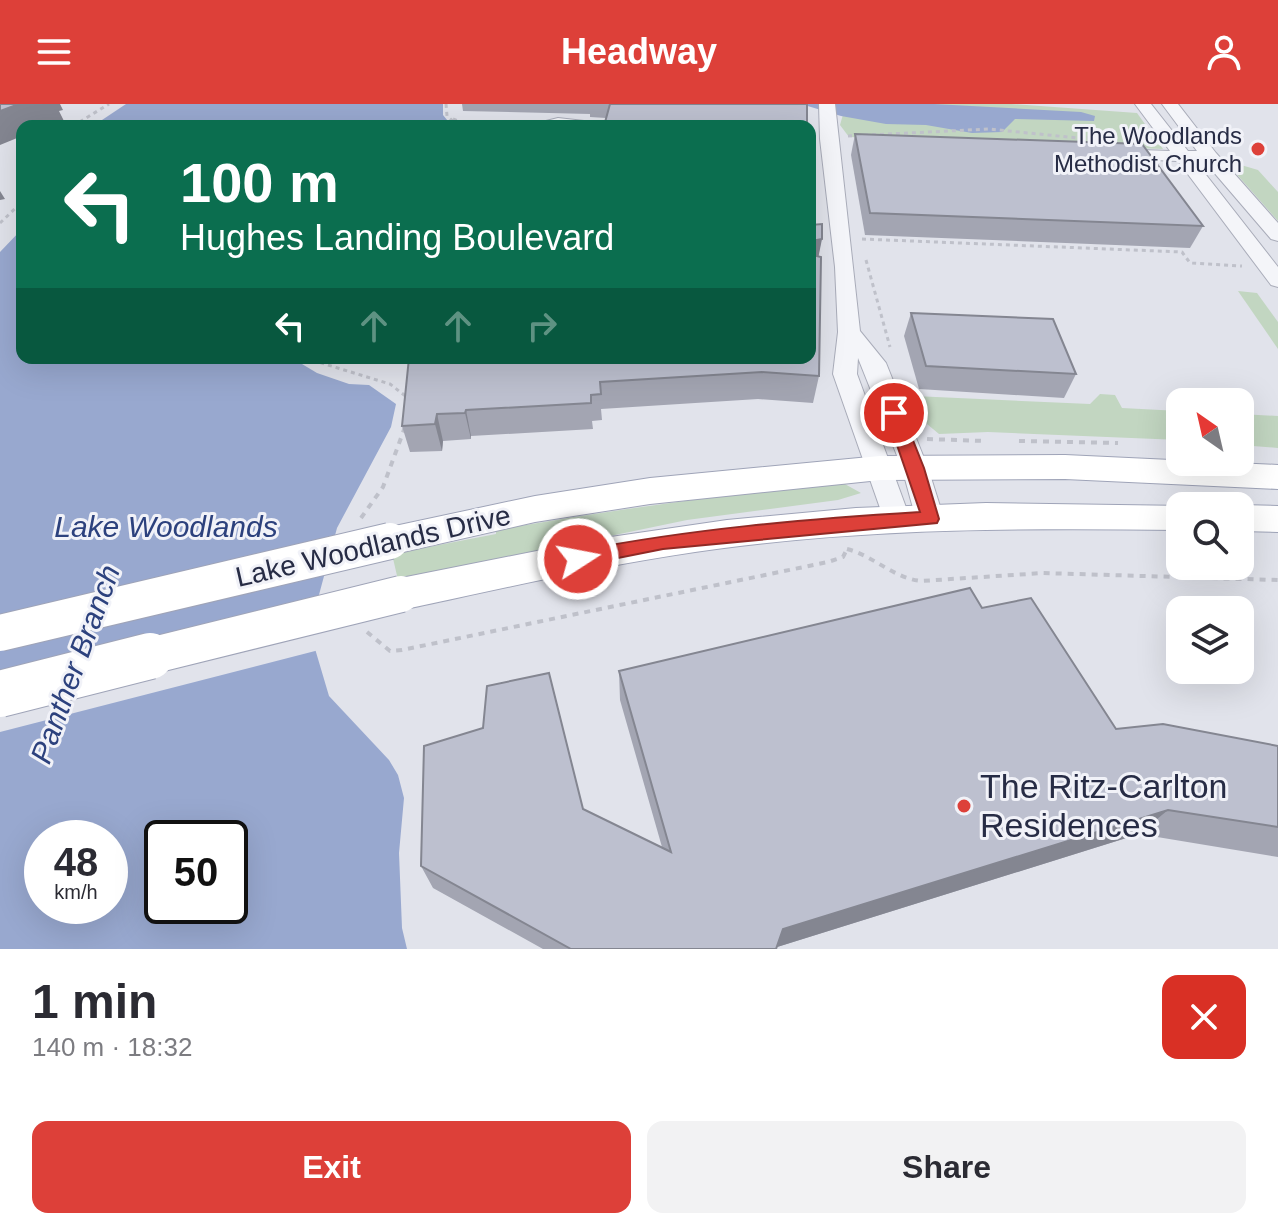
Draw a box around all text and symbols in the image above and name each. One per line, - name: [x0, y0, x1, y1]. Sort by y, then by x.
- icon: menu: [32, 30, 76, 74]
- icon: person: [1202, 30, 1246, 74]
- text: Headway: [561, 31, 717, 72]
- place label: The Woodlands Methodist Church: [1054, 122, 1242, 177]
- marker: The Woodlands Methodist Church: [1249, 140, 1267, 158]
- text: 100 m: [180, 151, 339, 214]
- icon: left: [48, 152, 152, 256]
- text: Hughes Landing Boulevard: [180, 217, 614, 258]
- icon: left: [268, 304, 312, 348]
- icon: ahead: [352, 304, 396, 348]
- icon: ahead: [436, 304, 480, 348]
- icon: right: [520, 304, 564, 348]
- pin: [860, 379, 928, 447]
- north arrow: [1166, 388, 1254, 476]
- map controls: [1166, 388, 1254, 684]
- icon: arrive: [872, 391, 916, 435]
- button: search: [1166, 492, 1254, 580]
- street label: Lake Woodlands Drive: [233, 499, 513, 593]
- water label: Lake Woodlands: [54, 510, 278, 543]
- position arrow: [536, 517, 620, 601]
- water label: Panther Branch: [24, 560, 126, 768]
- button: layers: [1166, 596, 1254, 684]
- place label: The Ritz-Carlton Residences: [980, 767, 1228, 844]
- marker: The Ritz-Carlton Residences: [955, 797, 973, 815]
- speed limit sign: 50: [144, 820, 248, 924]
- text: 48: [54, 840, 98, 884]
- text: km/h: [54, 881, 98, 903]
- text: 1 min: [32, 975, 157, 1028]
- button: close: [1162, 975, 1246, 1059]
- text: 140 m · 18:32: [32, 1032, 192, 1062]
- button: Exit: [32, 1121, 631, 1213]
- button: Share: [647, 1121, 1246, 1213]

